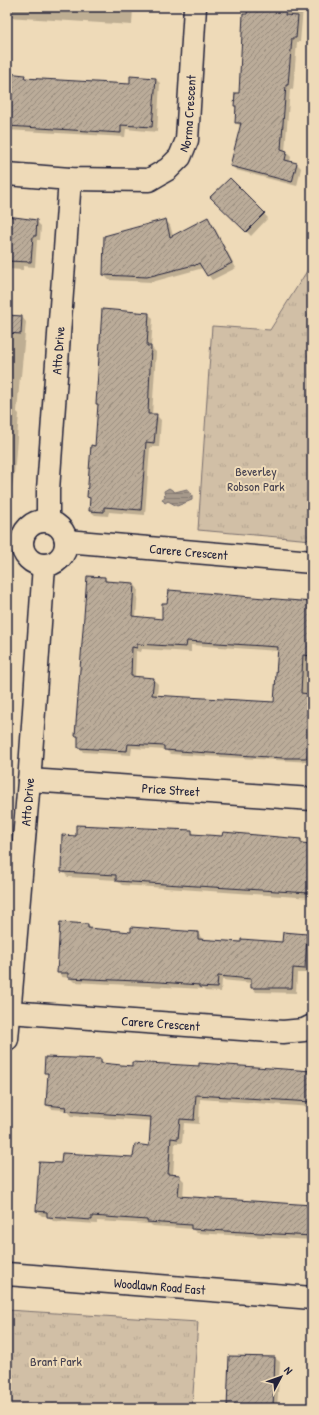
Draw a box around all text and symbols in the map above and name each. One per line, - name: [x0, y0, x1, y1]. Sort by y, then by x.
- street label: Norma Crescent: [174, 74, 200, 155]
- street label: Atto Drive: [47, 326, 69, 375]
- park label: Beverley Robson Park: [227, 462, 285, 495]
- street label: Carere Crescent: [149, 539, 229, 564]
- street label: Atto Drive: [16, 777, 38, 827]
- street label: Price Street: [141, 779, 201, 800]
- street label: Carere Crescent: [121, 1011, 201, 1035]
- street label: Woodlawn Road East: [113, 1273, 207, 1299]
- park label: Brant Park: [30, 1352, 82, 1370]
- north arrow: [261, 1357, 301, 1397]
- text: N: [281, 1364, 296, 1377]

